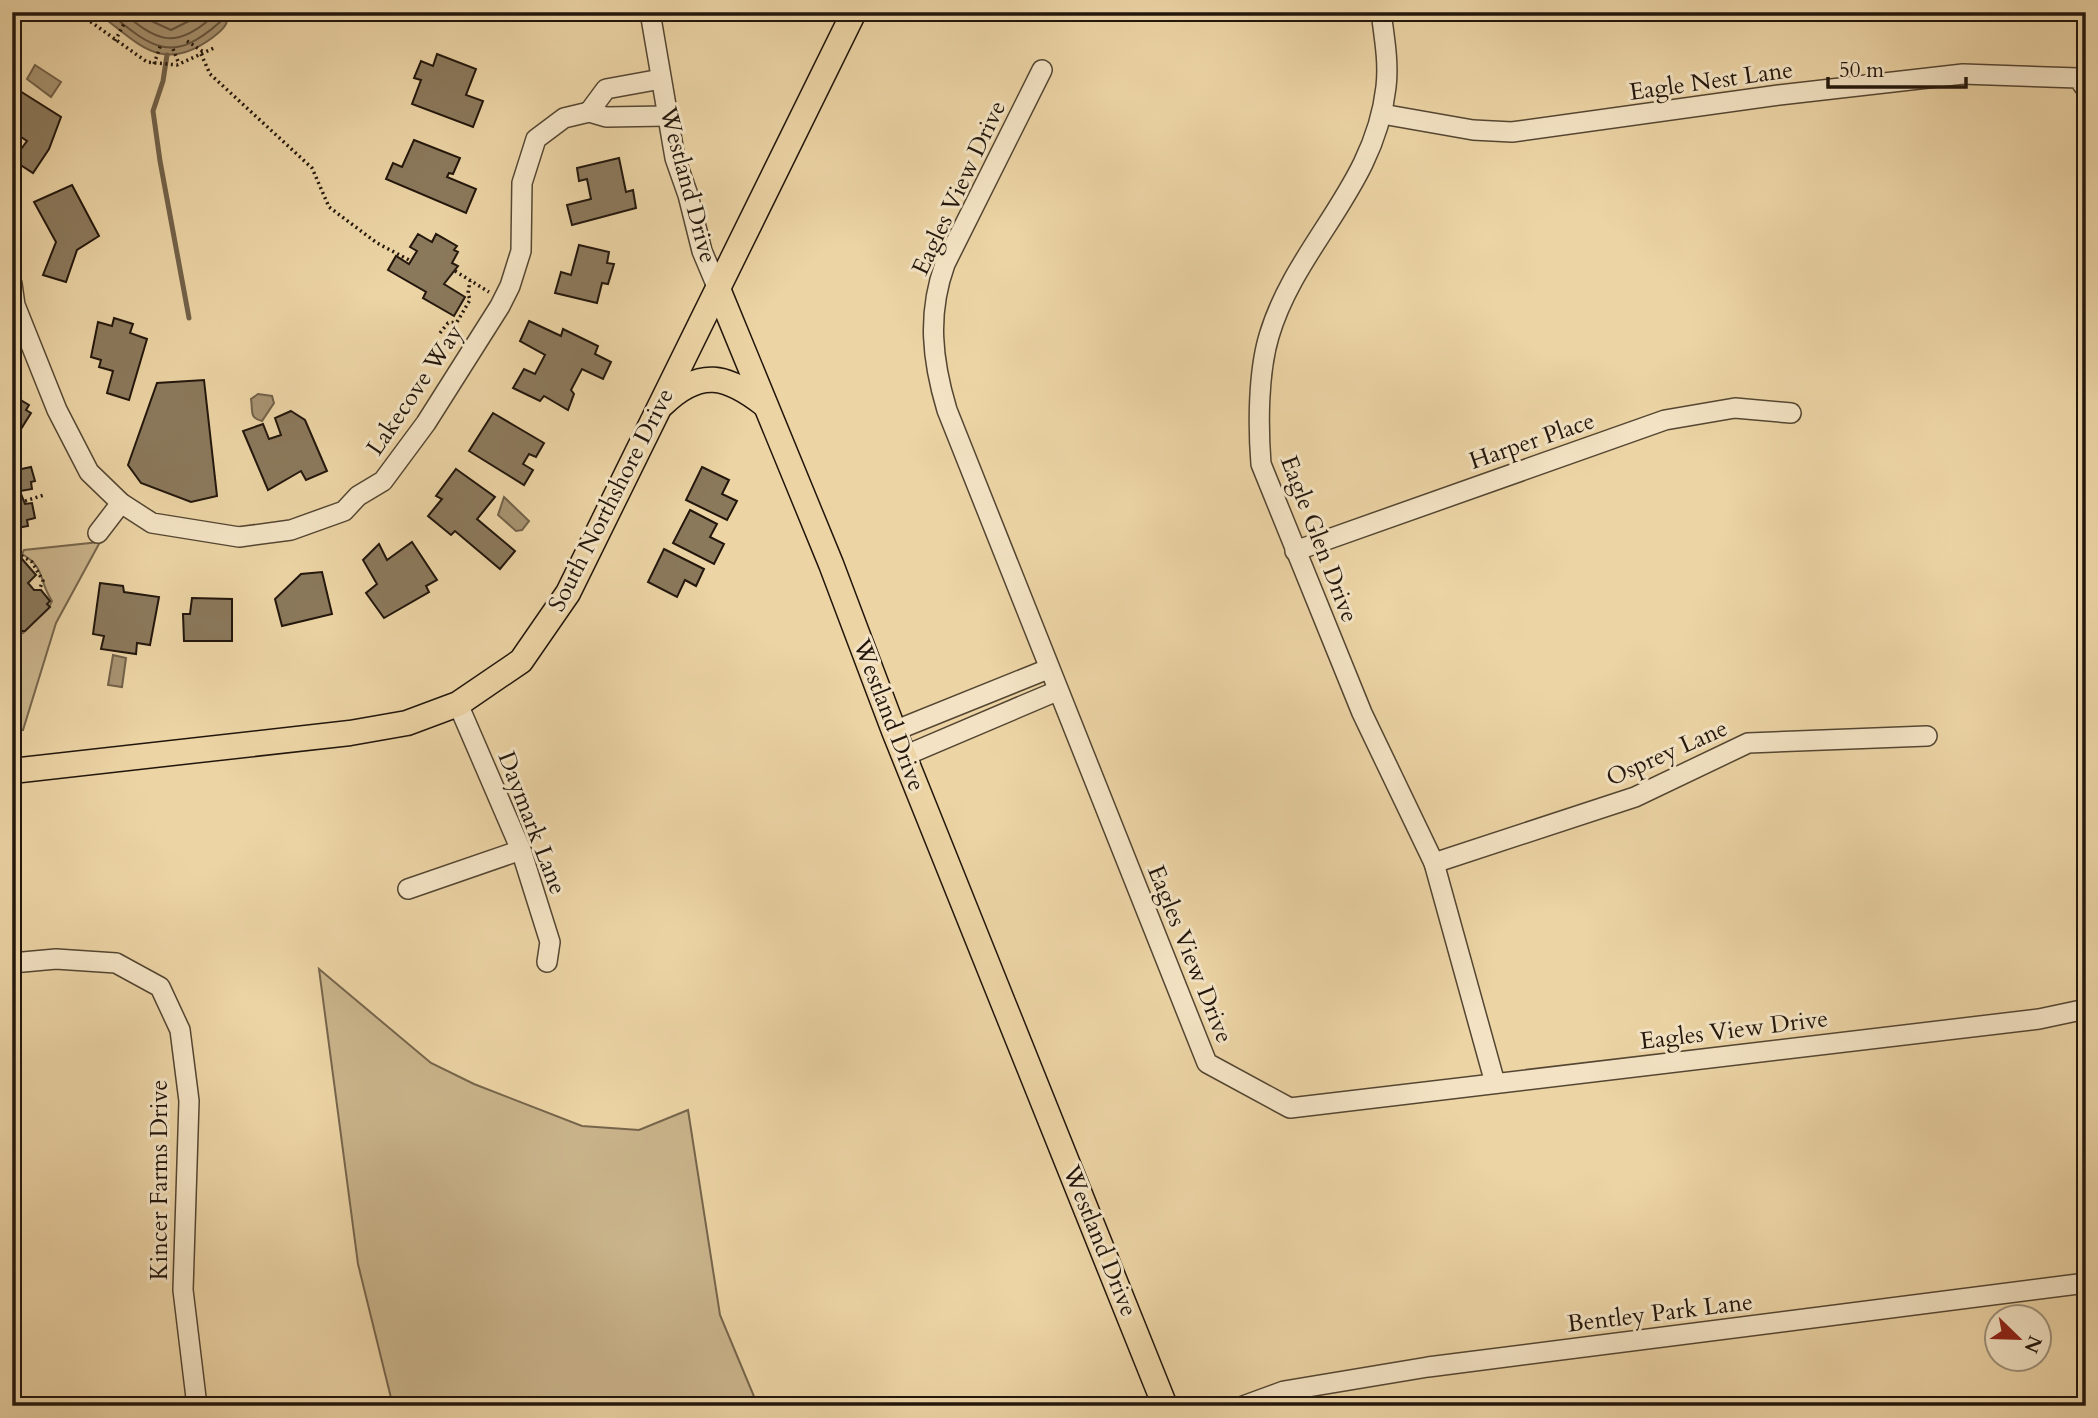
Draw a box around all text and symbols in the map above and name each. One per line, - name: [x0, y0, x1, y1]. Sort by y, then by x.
- scale bar: [1828, 46, 1967, 90]
- street label: Eagle Nest Lane: [1627, 53, 1795, 109]
- text: 50 m: [1839, 56, 1884, 85]
- street label: Eagles View Drive: [904, 95, 1014, 281]
- street label: Westland Drive: [651, 102, 725, 267]
- street label: Lakecove Way: [359, 318, 471, 462]
- street label: South Northshore Drive: [540, 383, 682, 617]
- street label: Harper Place: [1465, 404, 1599, 478]
- street label: Eagle Glen Drive: [1272, 451, 1366, 627]
- street label: Westland Drive: [844, 633, 933, 796]
- street label: Osprey Lane: [1601, 712, 1733, 794]
- street label: Daymark Lane: [490, 747, 574, 899]
- street label: Eagles View Drive: [1139, 860, 1241, 1048]
- street label: Eagles View Drive: [1638, 1002, 1830, 1058]
- street label: Kincer Farms Drive: [143, 1080, 176, 1280]
- street label: Westland Drive: [1054, 1160, 1145, 1322]
- street label: Bentley Park Lane: [1565, 1285, 1755, 1341]
- north arrow: [1982, 1302, 2052, 1372]
- text: N: [2017, 1332, 2048, 1357]

